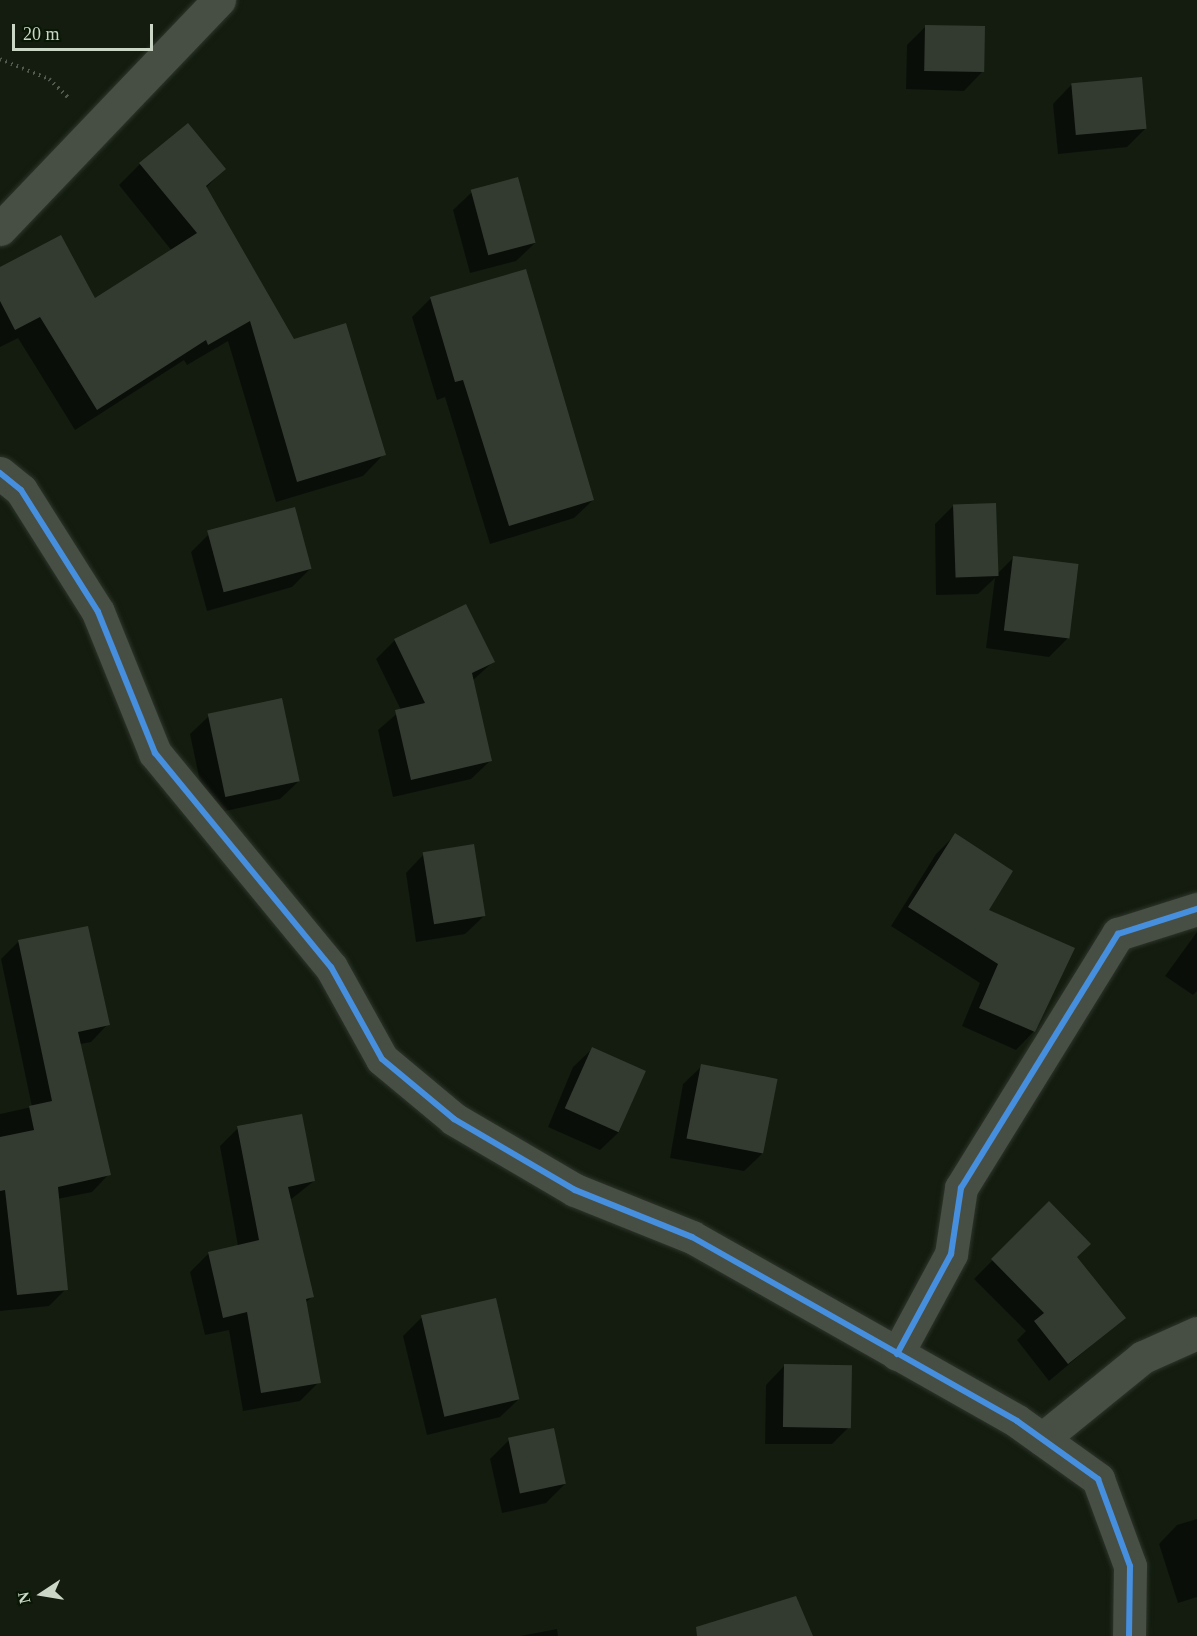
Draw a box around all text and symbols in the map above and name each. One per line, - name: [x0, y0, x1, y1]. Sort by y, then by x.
- scale bar: [15, 12, 156, 50]
- text: 20 m: [23, 24, 60, 44]
- north arrow: [12, 1564, 72, 1624]
- text: N: [14, 1590, 33, 1605]

